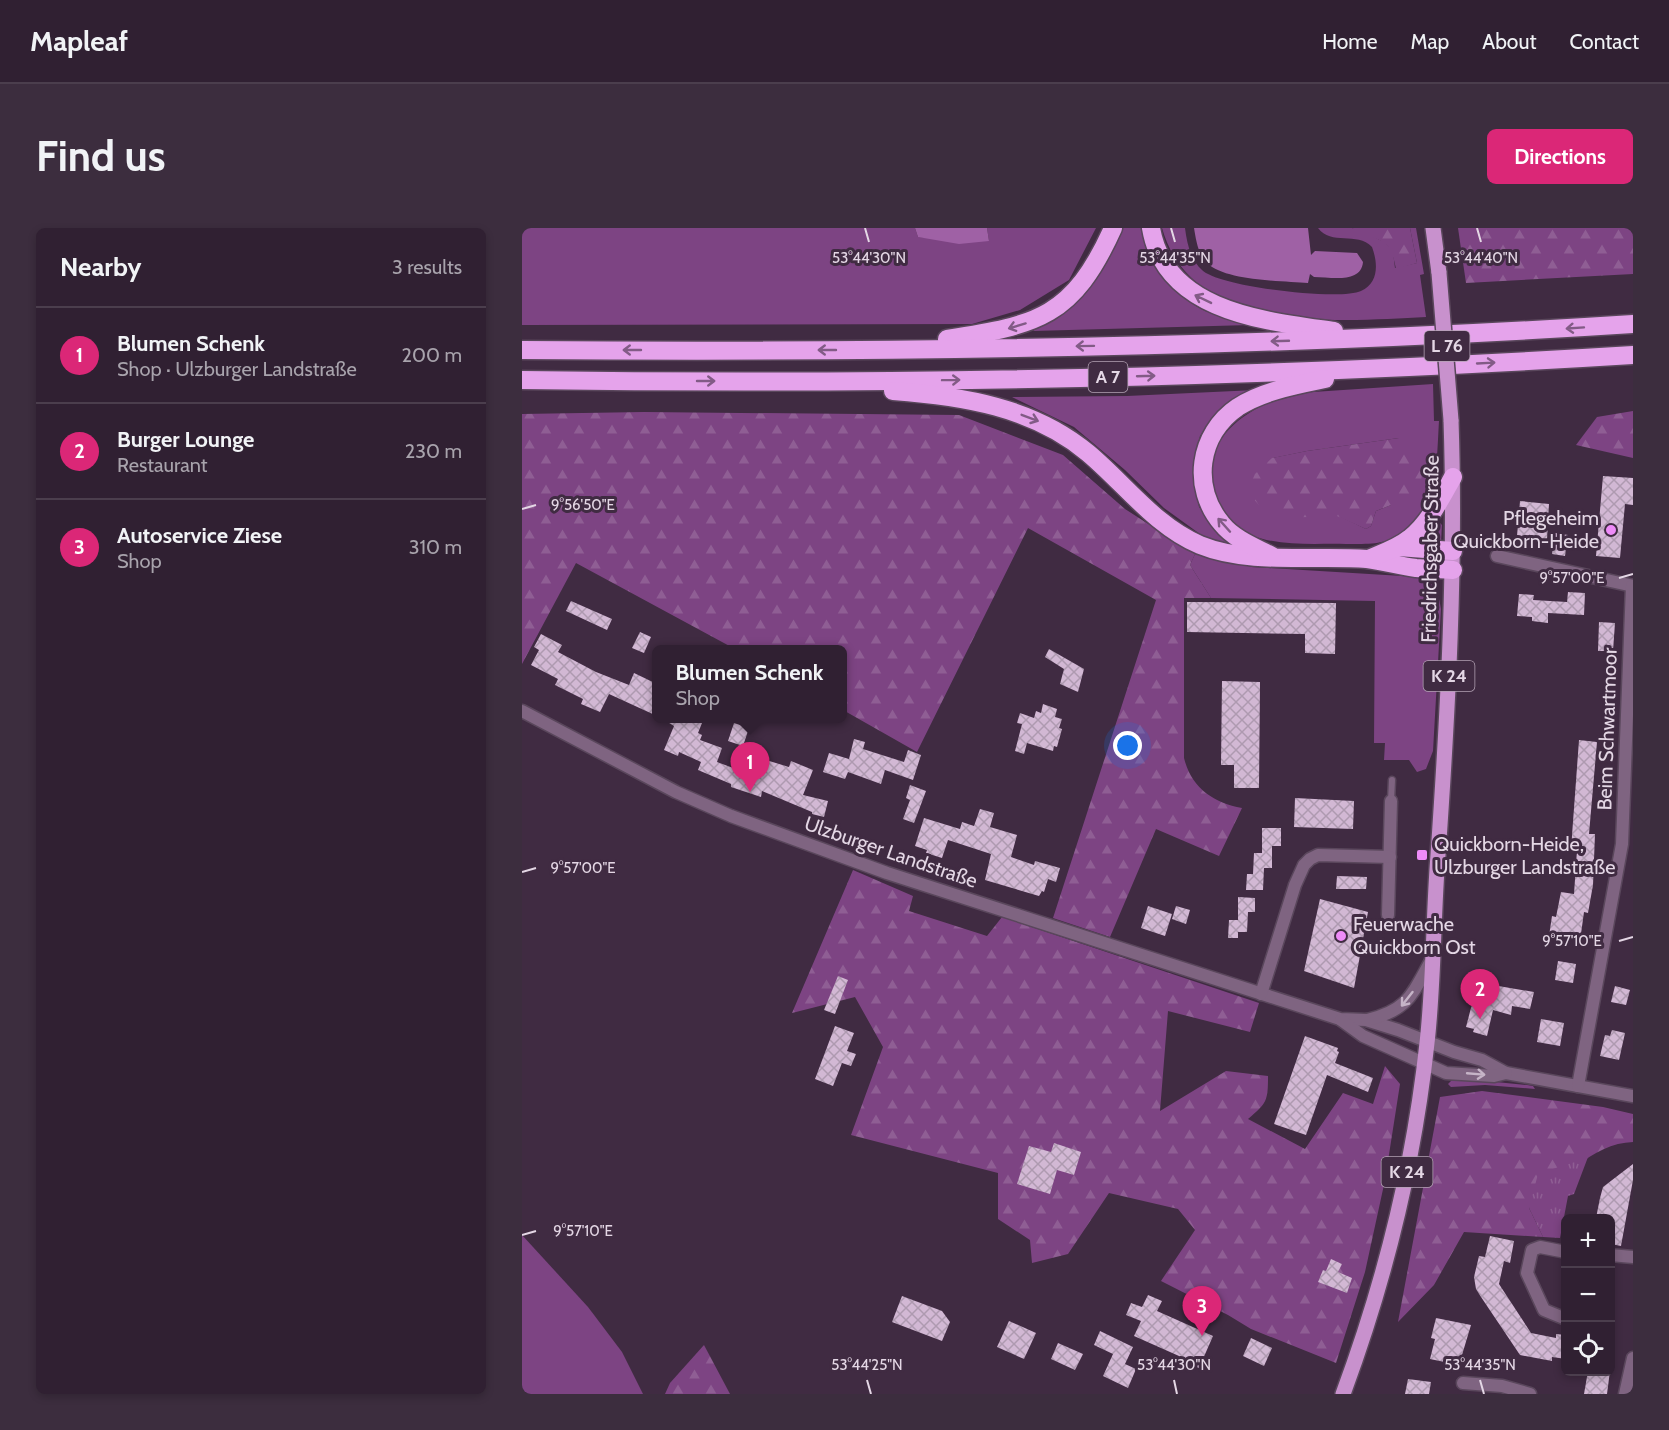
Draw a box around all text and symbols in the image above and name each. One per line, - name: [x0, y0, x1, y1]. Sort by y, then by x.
- text: Mapleaf: [30, 24, 128, 58]
- text: Home: [1322, 29, 1378, 54]
- text: Map: [1411, 29, 1449, 54]
- text: About: [1482, 29, 1536, 54]
- text: Contact: [1569, 29, 1639, 54]
- button: Directions: [1487, 129, 1633, 184]
- text: Find us: [36, 130, 165, 182]
- text: 53°44'30"N: [832, 249, 906, 267]
- text: 53°44'35"N: [1139, 249, 1211, 267]
- text: 53°44'40"N: [1444, 249, 1518, 267]
- text: Nearby: [60, 251, 141, 283]
- text: 3 results: [392, 255, 462, 279]
- one-way arrow: [1194, 293, 1212, 304]
- one-way arrow: [1008, 321, 1027, 332]
- one-way arrow: [1565, 323, 1585, 334]
- text: Blumen Schenk: [117, 330, 265, 357]
- road number: L 76: [1424, 331, 1470, 361]
- one-way arrow: [1271, 335, 1291, 347]
- one-way arrow: [1076, 341, 1096, 352]
- text: 1: [76, 343, 83, 367]
- text: 200 m: [402, 343, 462, 367]
- one-way arrow: [818, 344, 838, 356]
- one-way arrow: [623, 345, 643, 356]
- text: Shop · Ulzburger Landstraße: [117, 357, 357, 381]
- one-way arrow: [1476, 357, 1496, 368]
- road number: A 7: [1088, 362, 1128, 392]
- one-way arrow: [1135, 370, 1155, 382]
- one-way arrow: [940, 374, 960, 385]
- one-way arrow: [696, 375, 716, 387]
- one-way arrow: [1020, 413, 1039, 424]
- text: Burger Lounge: [117, 426, 254, 453]
- text: 2: [74, 439, 85, 463]
- text: 230 m: [405, 439, 462, 463]
- text: Restaurant: [117, 453, 208, 477]
- street label: Friedrichsgaber Straße: [1416, 455, 1444, 643]
- text: 9°56'50"E: [551, 496, 615, 514]
- place label: Pflegeheim Quickborn-Heide: [1453, 506, 1599, 553]
- one-way arrow: [1217, 517, 1231, 532]
- text: Autoservice Ziese: [117, 522, 282, 549]
- marker: Pflegeheim Quickborn-Heide: [1604, 523, 1618, 537]
- text: 3: [74, 535, 85, 559]
- text: 310 m: [409, 535, 462, 559]
- text: Shop: [117, 549, 162, 573]
- text: 9°57'00"E: [1539, 569, 1605, 587]
- popup: [652, 645, 847, 723]
- street label: Beim Schwartmoor: [1592, 647, 1622, 811]
- text: Blumen Schenk: [675, 659, 824, 686]
- road number: K 24: [1424, 661, 1474, 691]
- text: Shop: [675, 686, 720, 710]
- your location: [1113, 731, 1142, 760]
- pin: 1: [730, 742, 770, 792]
- street label: Ulzburger Landstraße: [801, 811, 981, 893]
- place label: Quickborn-Heide, Ulzburger Landstraße: [1434, 832, 1616, 879]
- marker: Quickborn-Heide, Ulzburger Landstraße: [1415, 848, 1429, 862]
- text: 9°57'00"E: [550, 859, 616, 877]
- place label: Feuerwache Quickborn Ost: [1353, 912, 1476, 959]
- marker: Feuerwache Quickborn Ost: [1334, 929, 1348, 943]
- text: 9°57'10"E: [1542, 932, 1602, 950]
- pin: 2: [1460, 970, 1500, 1019]
- one-way arrow: [1401, 991, 1414, 1007]
- one-way arrow: [1466, 1069, 1486, 1080]
- road number: K 24: [1382, 1157, 1432, 1187]
- map controls: [1561, 1214, 1615, 1376]
- button: +: [1561, 1214, 1615, 1268]
- text: 9°57'10"E: [553, 1222, 613, 1240]
- button: −: [1561, 1268, 1615, 1322]
- pin: 3: [1182, 1286, 1222, 1336]
- button: locate: [1561, 1322, 1615, 1376]
- text: 53°44'25"N: [831, 1356, 903, 1374]
- text: 53°44'30"N: [1137, 1356, 1211, 1374]
- text: 53°44'35"N: [1444, 1356, 1516, 1374]

